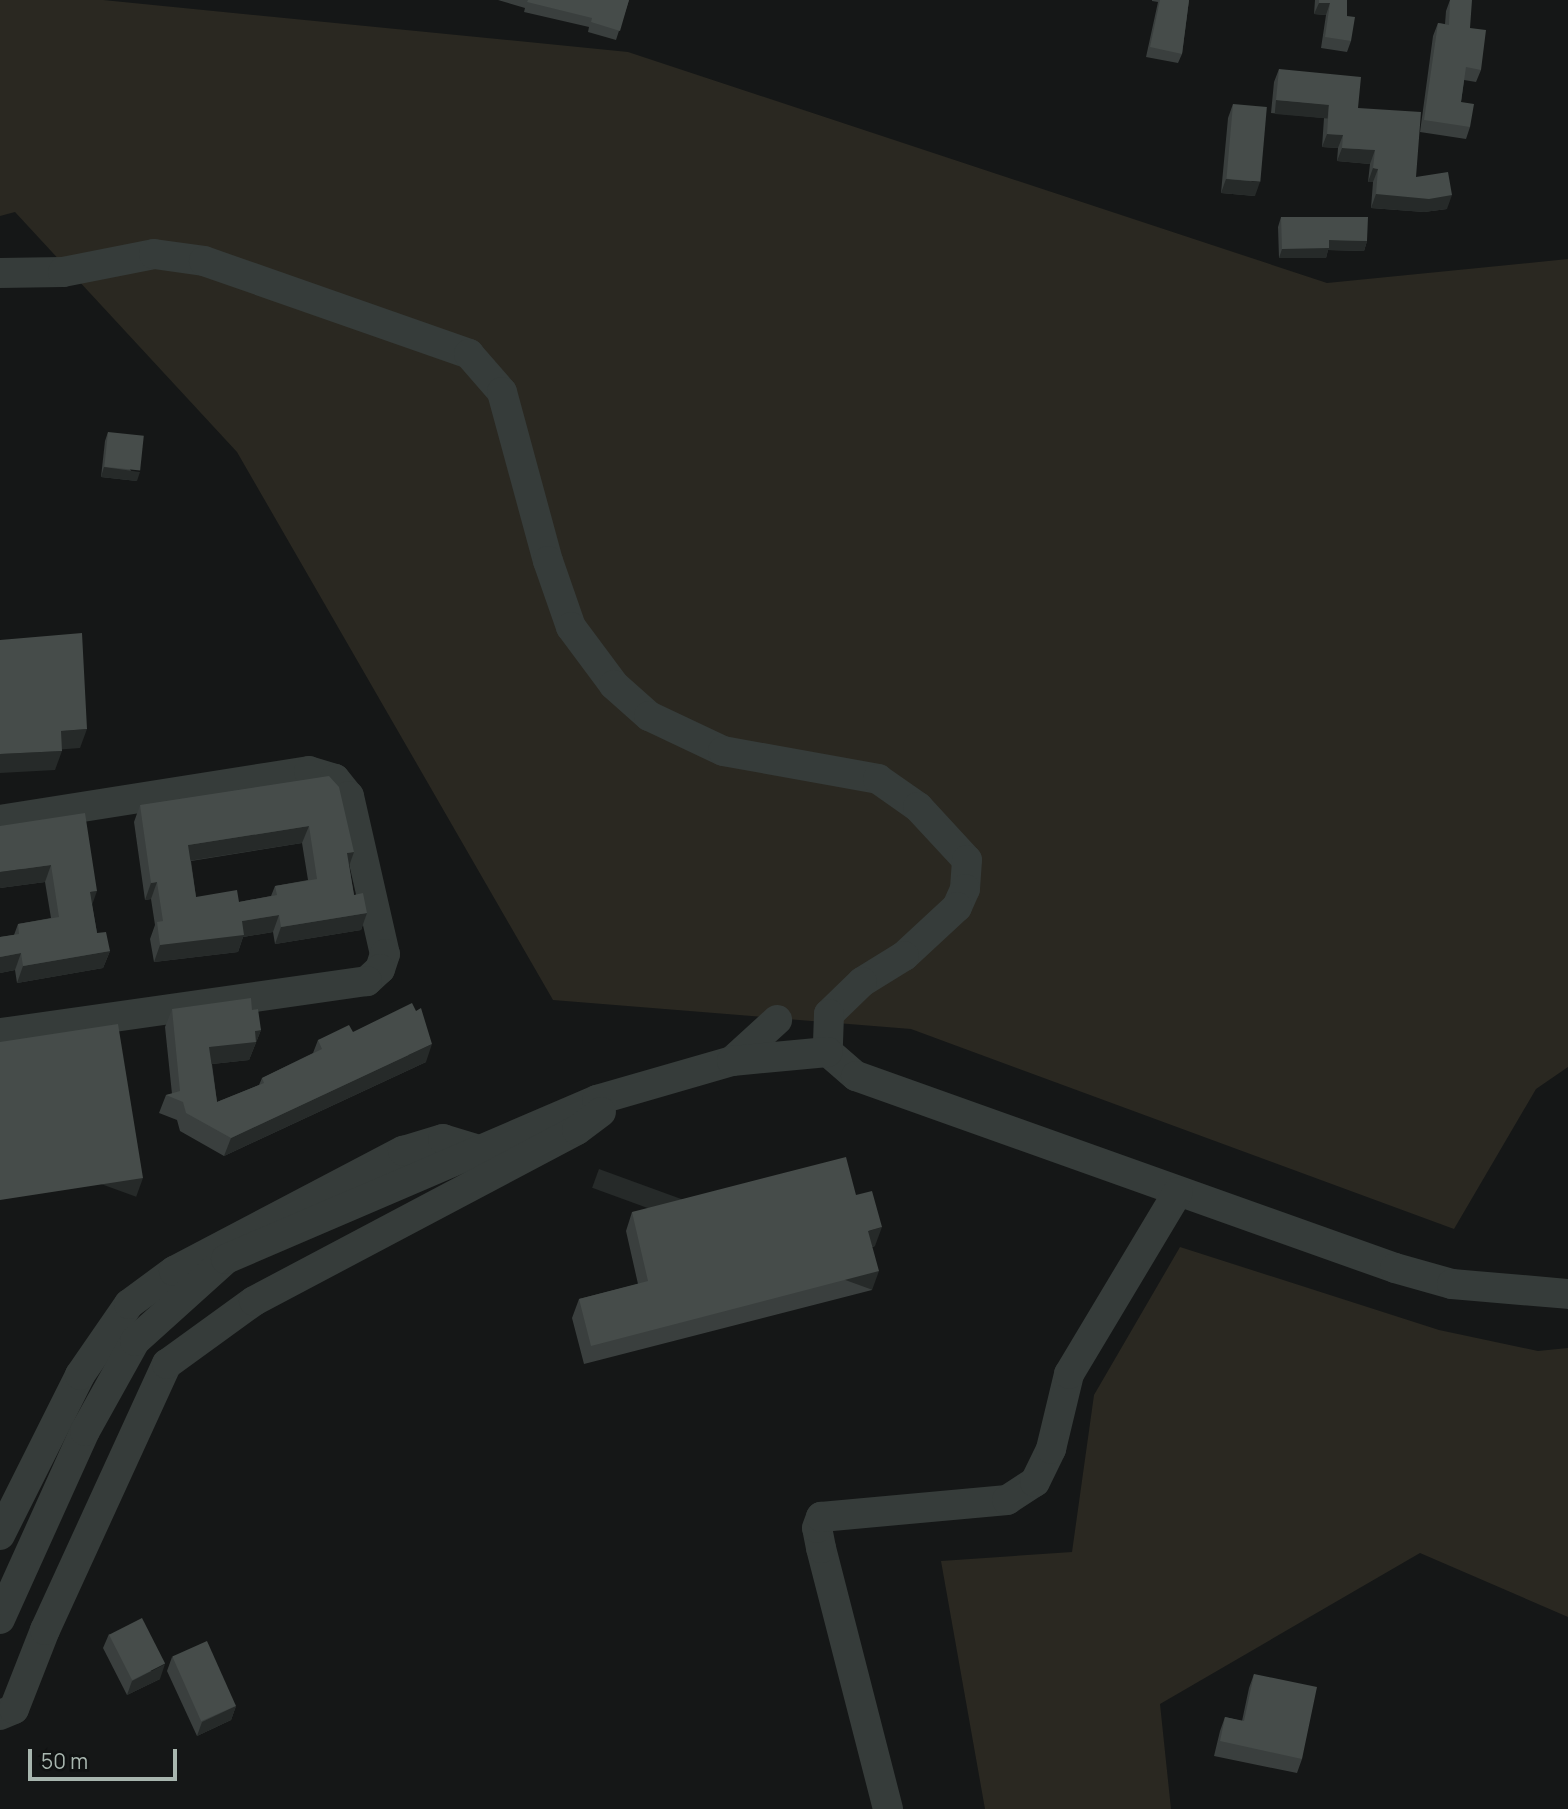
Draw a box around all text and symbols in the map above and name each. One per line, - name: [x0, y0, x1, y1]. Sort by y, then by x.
- scale bar: [32, 1736, 180, 1780]
- text: 50 m: [41, 1747, 88, 1775]

